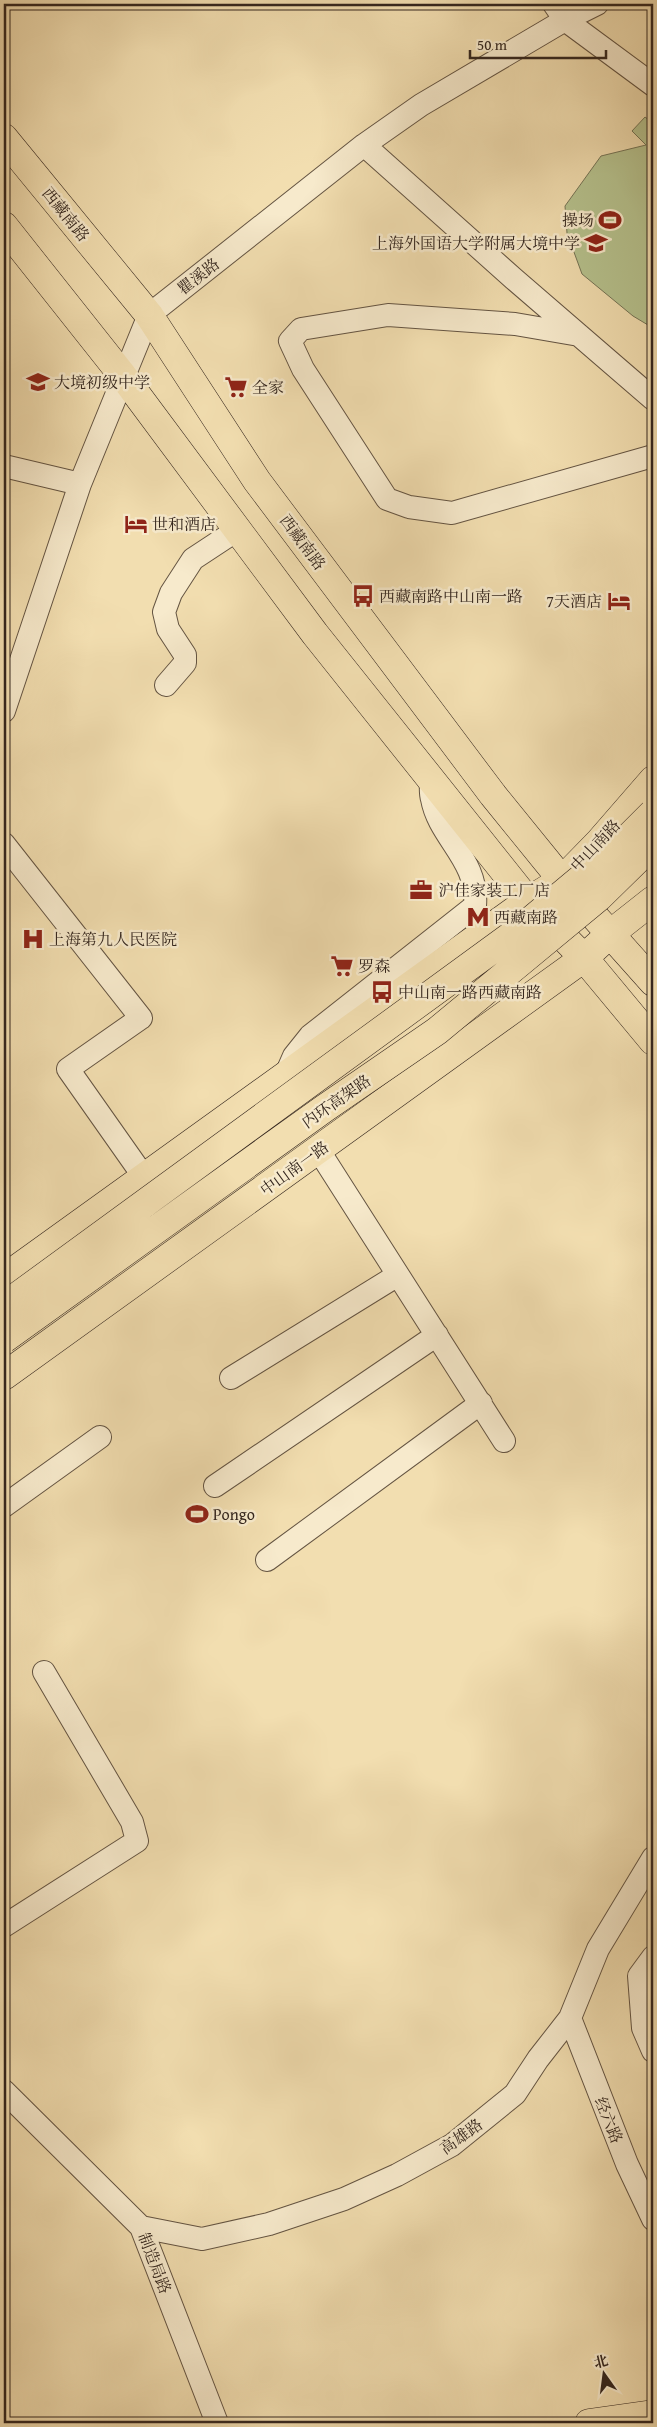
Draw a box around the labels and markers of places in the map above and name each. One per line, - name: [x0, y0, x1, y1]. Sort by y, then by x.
- sports icon: 操场: [597, 207, 623, 233]
- place label: 操场: [562, 208, 594, 232]
- school or university icon: 上海外国语大学附属大境中学: [583, 230, 609, 256]
- place label: 上海外国语大学附属大境中学: [372, 231, 580, 255]
- school or university icon: 大境初级中学: [25, 369, 51, 395]
- place label: 大境初级中学: [54, 370, 150, 394]
- supermarket icon: 全家: [223, 374, 249, 400]
- place label: 全家: [252, 375, 284, 399]
- hotel icon: 世和酒店: [123, 511, 149, 537]
- place label: 世和酒店: [152, 512, 216, 536]
- bus stop icon: 西藏南路中山南一路: [350, 583, 376, 609]
- place label: 西藏南路中山南一路: [379, 584, 523, 608]
- hotel icon: 7天酒店: [606, 588, 632, 614]
- place label: 7天酒店: [546, 589, 602, 613]
- office icon: 沪佳家装工厂店: [408, 877, 434, 903]
- place label: 沪佳家装工厂店: [438, 878, 550, 902]
- metro station icon: 西藏南路: [465, 904, 491, 930]
- place label: 西藏南路: [494, 905, 558, 929]
- hospital icon: 上海第九人民医院: [20, 926, 46, 952]
- place label: 上海第九人民医院: [49, 927, 177, 951]
- supermarket icon: 罗森: [329, 953, 355, 979]
- place label: 罗森: [358, 954, 390, 978]
- bus stop icon: 中山南一路西藏南路: [369, 979, 395, 1005]
- place label: 中山南一路西藏南路: [398, 980, 542, 1004]
- sports icon: Pongo: [184, 1501, 210, 1527]
- place label: Pongo: [213, 1502, 255, 1526]

